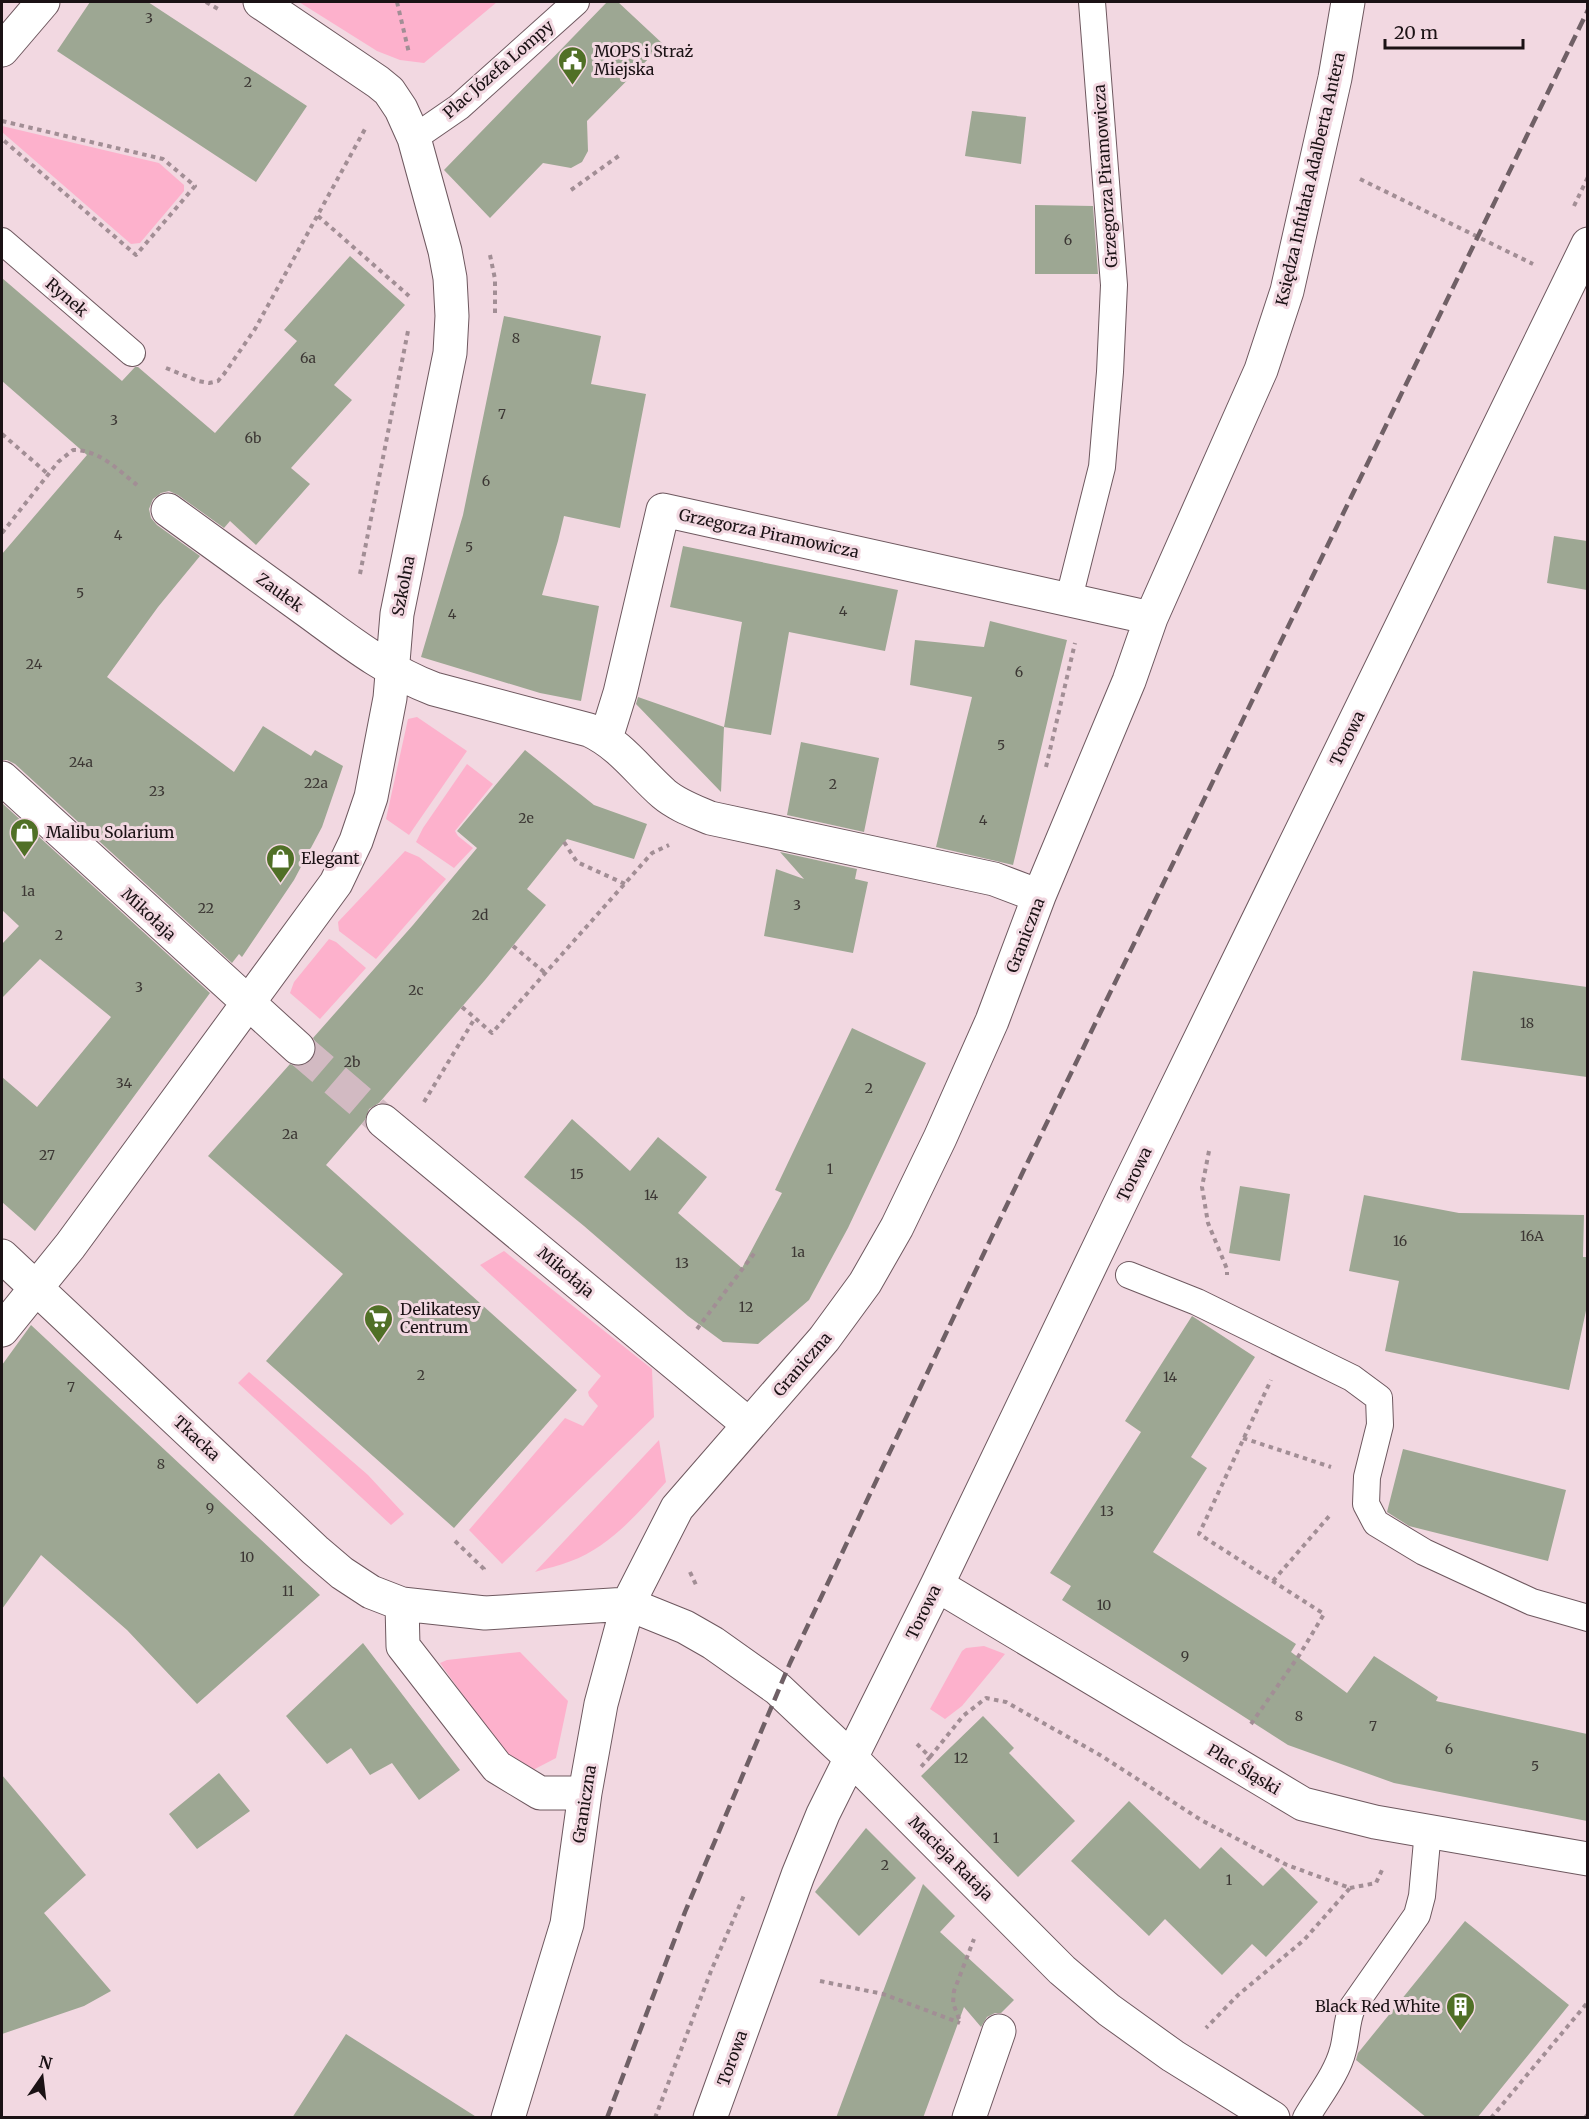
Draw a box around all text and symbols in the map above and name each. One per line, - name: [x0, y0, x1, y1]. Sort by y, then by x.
- house number: 3: [145, 9, 153, 27]
- scale bar: [1385, 12, 1523, 50]
- street label: Plac Józefa Lompy: [439, 15, 558, 122]
- text: 20 m: [1394, 21, 1438, 44]
- place label: MOPS i Straż Miejska: [594, 41, 694, 79]
- public building icon: MOPS i Straż Miejska: [557, 44, 589, 86]
- street label: Księdza Infułata Adalberta Antera: [1271, 50, 1349, 308]
- house number: 2: [244, 73, 252, 91]
- street label: Grzegorza Piramowicza: [1089, 83, 1121, 268]
- house number: 6: [1064, 231, 1072, 249]
- street label: Rynek: [42, 273, 93, 321]
- house number: 8: [512, 329, 520, 347]
- house number: 6a: [300, 349, 317, 367]
- house number: 7: [498, 405, 506, 423]
- house number: 3: [110, 411, 118, 429]
- house number: 6b: [245, 429, 261, 447]
- house number: 6: [482, 472, 490, 490]
- street label: Grzegorza Piramowicza: [677, 504, 861, 562]
- house number: 4: [114, 526, 123, 544]
- house number: 5: [465, 538, 473, 556]
- street label: Szkolna: [387, 554, 419, 618]
- street label: Zaułek: [253, 568, 308, 616]
- house number: 5: [76, 584, 84, 602]
- house number: 4: [839, 602, 848, 620]
- house number: 4: [448, 605, 457, 623]
- house number: 24: [26, 655, 43, 673]
- house number: 6: [1015, 663, 1023, 681]
- street label: Torowa: [1325, 707, 1369, 768]
- house number: 5: [997, 736, 1005, 754]
- house number: 24a: [69, 753, 94, 771]
- house number: 22a: [304, 774, 328, 792]
- house number: 2: [829, 775, 837, 793]
- house number: 23: [149, 782, 165, 800]
- house number: 2e: [518, 809, 534, 827]
- house number: 4: [979, 811, 988, 829]
- shop icon: Malibu Solarium: [9, 816, 41, 858]
- place label: Malibu Solarium: [46, 822, 175, 842]
- shop icon: Elegant: [264, 842, 296, 884]
- place label: Elegant: [301, 848, 360, 868]
- house number: 1a: [21, 882, 35, 900]
- street label: Mikołaja: [117, 884, 181, 945]
- street label: Graniczna: [1002, 894, 1049, 975]
- house number: 3: [793, 896, 801, 914]
- house number: 22: [198, 899, 214, 917]
- house number: 2d: [472, 906, 489, 924]
- house number: 2: [55, 926, 63, 944]
- house number: 3: [135, 978, 143, 996]
- house number: 2c: [408, 981, 424, 999]
- house number: 18: [1520, 1014, 1534, 1032]
- house number: 2b: [344, 1053, 360, 1071]
- house number: 34: [116, 1074, 133, 1092]
- house number: 2: [865, 1079, 873, 1097]
- house number: 2a: [282, 1125, 298, 1143]
- street label: Torowa: [1112, 1143, 1156, 1204]
- house number: 27: [39, 1146, 55, 1164]
- house number: 1: [827, 1160, 833, 1178]
- house number: 15: [570, 1165, 584, 1183]
- house number: 14: [644, 1186, 658, 1204]
- house number: 16A: [1520, 1227, 1544, 1245]
- house number: 16: [1393, 1232, 1407, 1250]
- street label: Mikołaja: [534, 1243, 599, 1302]
- house number: 1a: [791, 1243, 805, 1261]
- house number: 13: [675, 1254, 689, 1272]
- house number: 12: [739, 1298, 753, 1316]
- place label: Delikatesy Centrum: [400, 1299, 481, 1337]
- supermarket icon: Delikatesy Centrum: [363, 1302, 395, 1344]
- street label: Graniczna: [769, 1327, 836, 1400]
- house number: 2: [417, 1366, 425, 1384]
- house number: 14: [1163, 1368, 1177, 1386]
- house number: 7: [67, 1378, 75, 1396]
- street label: Tkacka: [170, 1411, 225, 1465]
- house number: 8: [157, 1455, 165, 1473]
- house number: 9: [206, 1499, 214, 1517]
- house number: 13: [1100, 1502, 1114, 1520]
- house number: 10: [240, 1548, 254, 1566]
- street label: Torowa: [901, 1581, 945, 1642]
- house number: 11: [282, 1582, 294, 1600]
- house number: 10: [1097, 1596, 1111, 1614]
- house number: 9: [1181, 1647, 1189, 1665]
- house number: 8: [1295, 1707, 1303, 1725]
- house number: 7: [1369, 1717, 1377, 1735]
- street label: Plac Śląski: [1204, 1739, 1284, 1799]
- house number: 6: [1445, 1740, 1453, 1758]
- house number: 12: [954, 1749, 968, 1767]
- house number: 5: [1531, 1757, 1539, 1775]
- street label: Graniczna: [568, 1763, 600, 1844]
- street label: Macieja Rataja: [905, 1812, 998, 1905]
- house number: 1: [993, 1829, 999, 1847]
- house number: 2: [881, 1856, 889, 1874]
- house number: 1: [1226, 1871, 1232, 1889]
- building icon: Black Red White: [1445, 1990, 1477, 2032]
- place label: Black Red White: [1315, 1996, 1440, 2016]
- street label: Torowa: [713, 2027, 751, 2089]
- north arrow: [12, 2047, 72, 2107]
- text: N: [37, 2051, 55, 2074]

